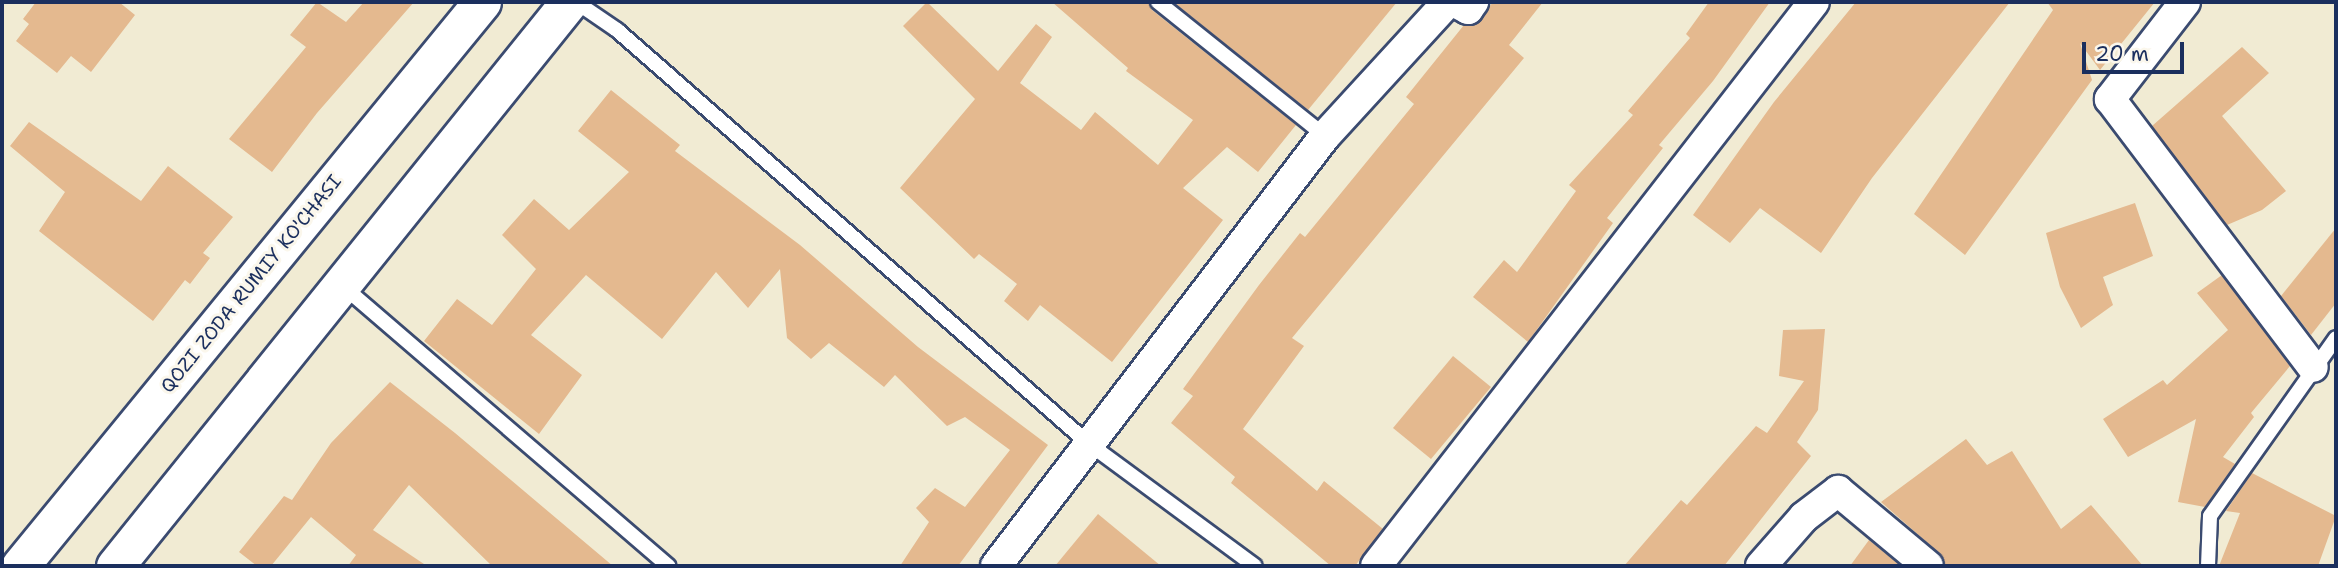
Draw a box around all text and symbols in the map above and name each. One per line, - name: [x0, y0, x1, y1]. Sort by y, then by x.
- scale bar: [2086, 28, 2188, 72]
- text: 20 m: [2095, 40, 2149, 68]
- street label: QOZI ZODA RUMIY KO'CHASI: [156, 170, 346, 398]

